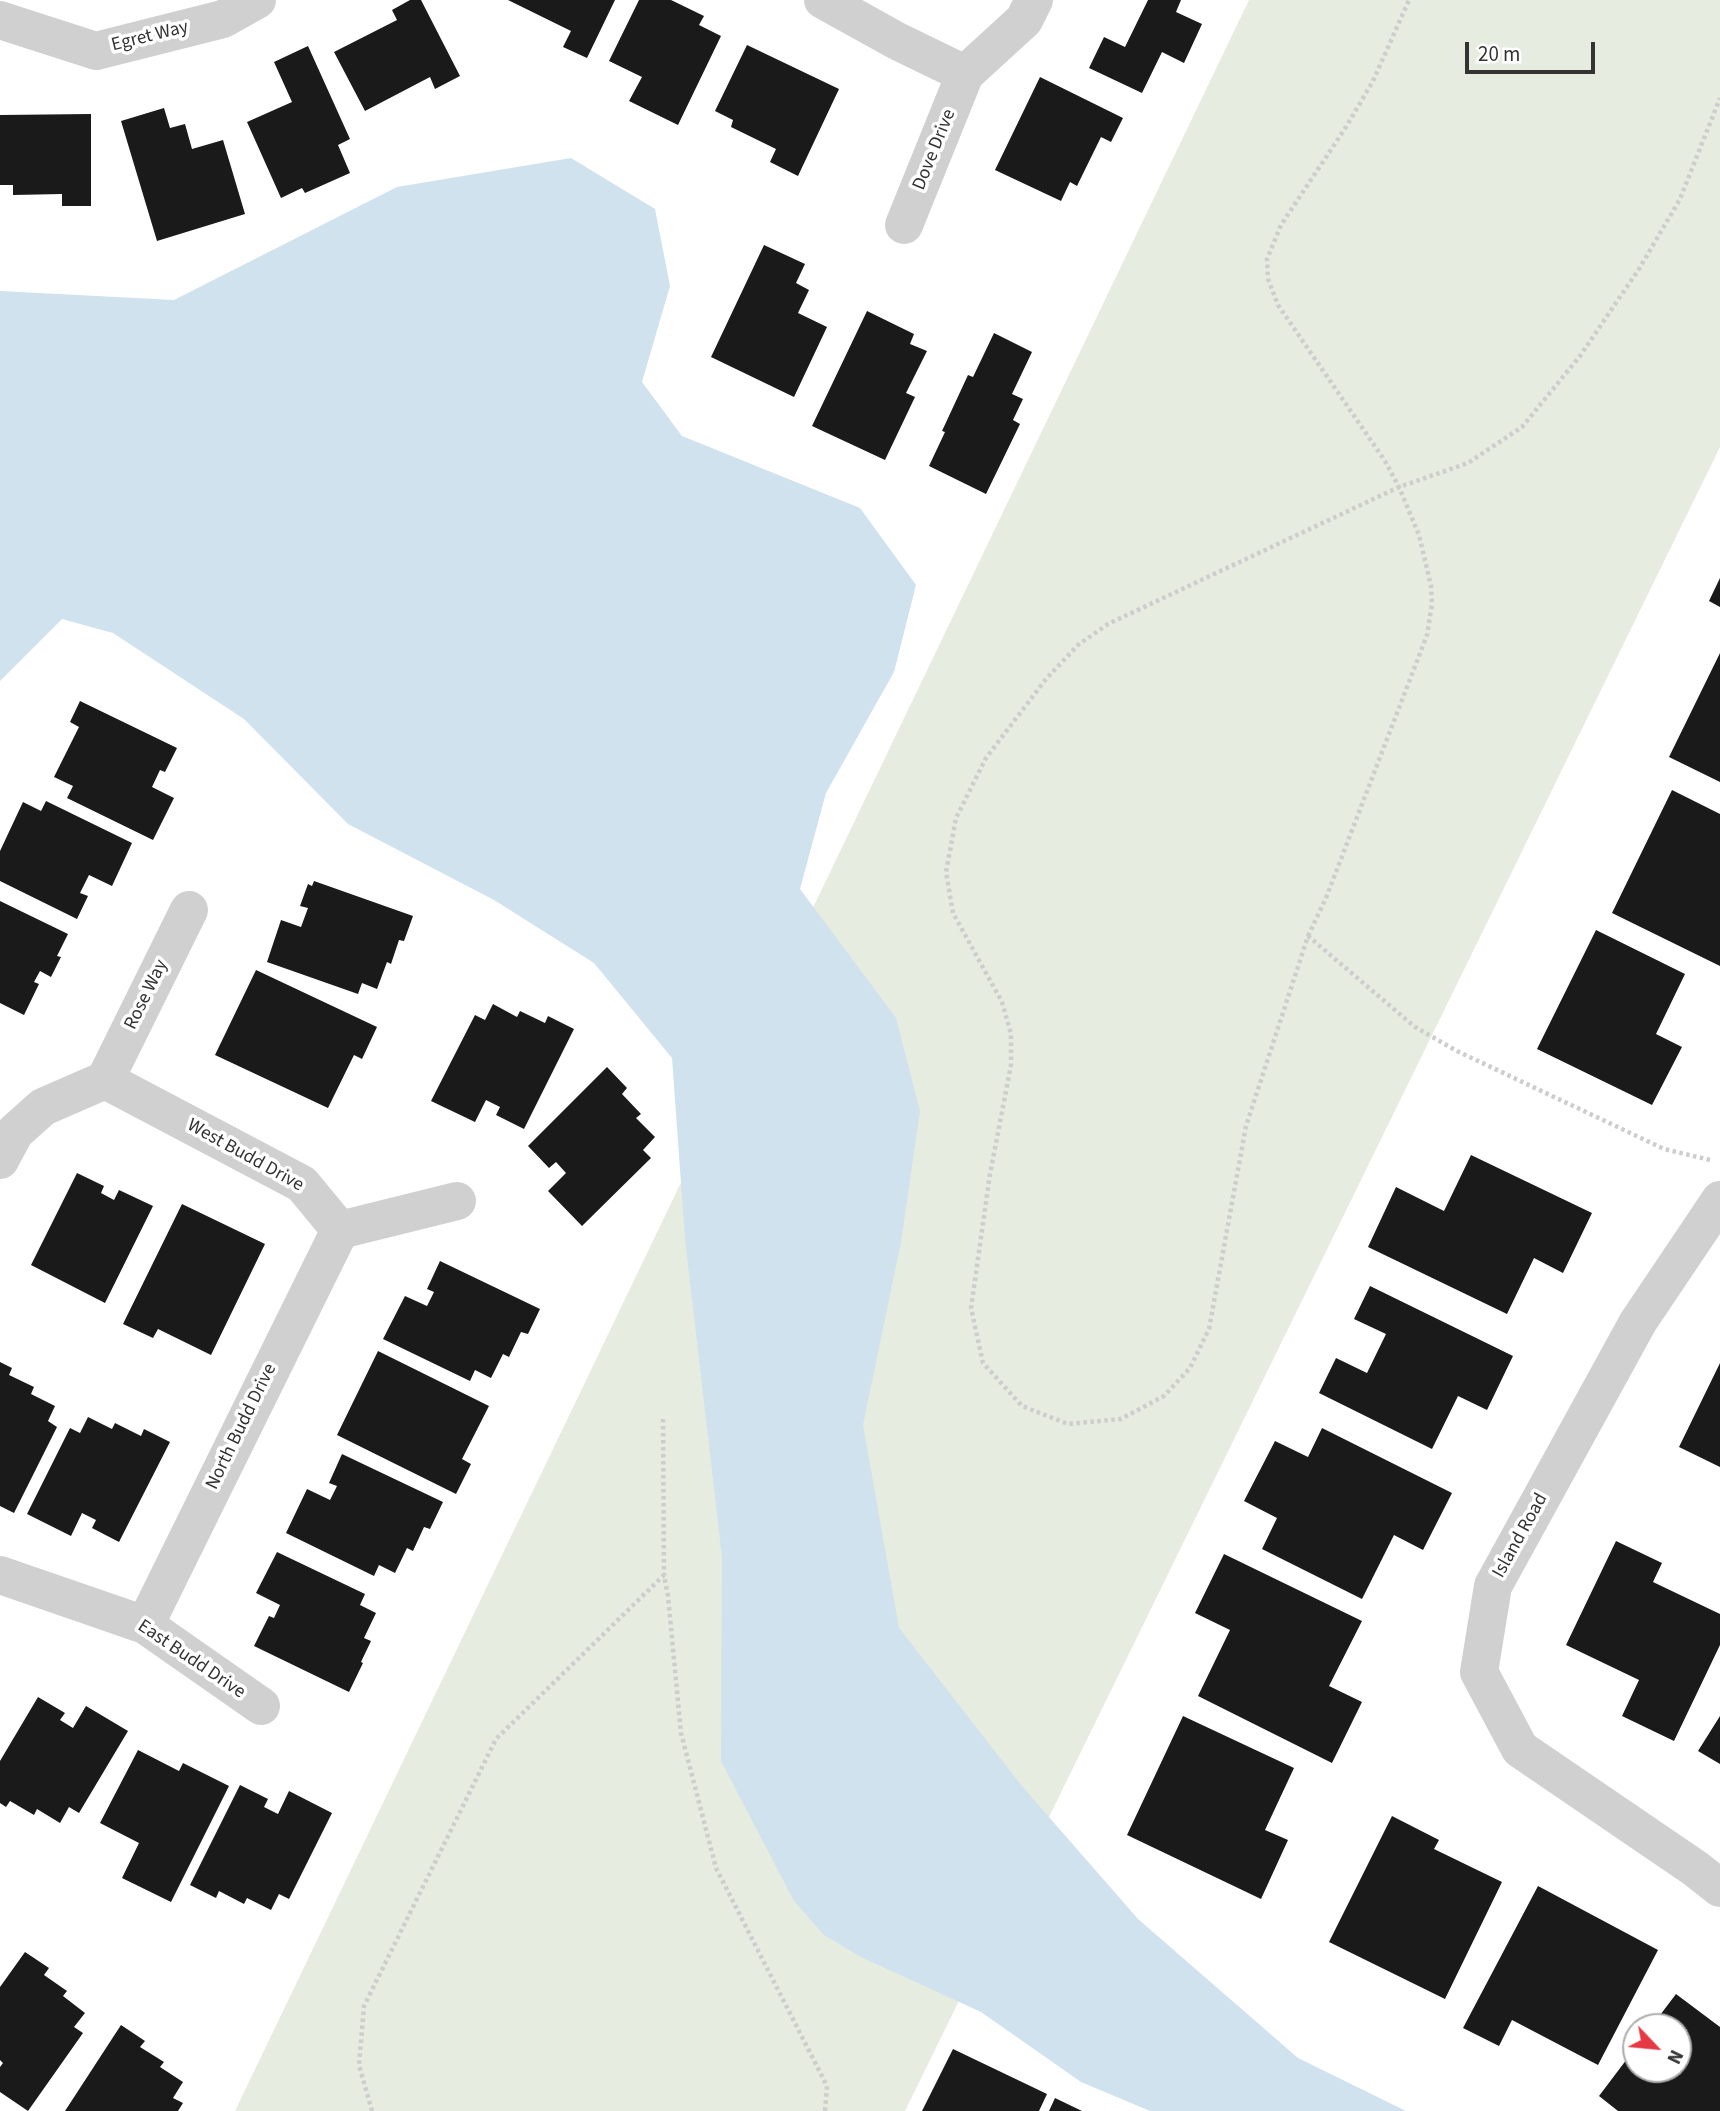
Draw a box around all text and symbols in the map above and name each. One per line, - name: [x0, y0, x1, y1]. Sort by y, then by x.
- street label: Egret Way: [109, 16, 191, 58]
- scale bar: [1468, 28, 1598, 72]
- text: 20 m: [1478, 39, 1520, 69]
- street label: Dove Drive: [908, 106, 962, 194]
- street label: Rose Way: [120, 956, 174, 1034]
- street label: West Budd Drive: [183, 1115, 307, 1197]
- street label: North Budd Drive: [202, 1360, 282, 1494]
- street label: Island Road: [1489, 1490, 1553, 1582]
- street label: East Budd Drive: [133, 1616, 249, 1704]
- north arrow: [1622, 2013, 1692, 2083]
- text: N: [1660, 2045, 1689, 2068]

